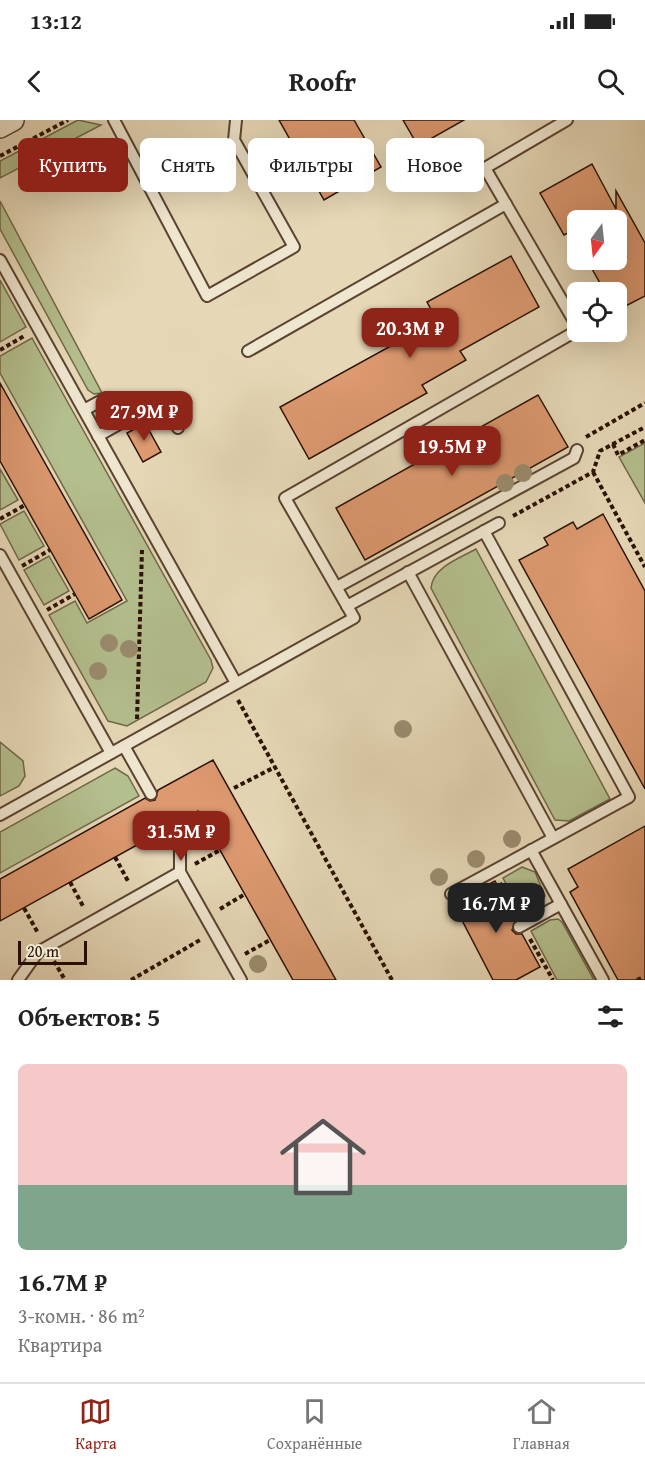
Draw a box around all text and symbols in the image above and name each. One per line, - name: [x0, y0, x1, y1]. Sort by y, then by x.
- text: 13:12: [30, 5, 82, 37]
- text: Roofr: [289, 61, 356, 101]
- icon: back: [18, 65, 51, 98]
- icon: search: [594, 65, 627, 98]
- chip: Купить: [18, 138, 128, 192]
- chip: Снять: [140, 138, 236, 192]
- chip: Фильтры: [248, 138, 374, 192]
- chip: Новое: [386, 138, 484, 192]
- north arrow: [567, 210, 627, 270]
- map controls: [567, 210, 627, 342]
- button: locate: [567, 282, 627, 342]
- pin: 20.3M ₽: [355, 308, 465, 359]
- text: 20.3M ₽: [376, 313, 444, 342]
- pin: 27.9M ₽: [89, 391, 199, 442]
- text: 27.9M ₽: [110, 396, 178, 425]
- pin: 19.5M ₽: [397, 426, 507, 477]
- text: 19.5M ₽: [418, 431, 486, 460]
- pin: 31.5M ₽: [126, 811, 236, 862]
- text: 31.5M ₽: [147, 816, 215, 845]
- pin: 16.7M ₽: [441, 883, 551, 934]
- text: 16.7M ₽: [462, 888, 530, 917]
- scale bar: [18, 938, 87, 966]
- text: 20 m: [27, 939, 59, 963]
- text: Объектов: 5: [18, 997, 161, 1036]
- icon: filters: [594, 1000, 627, 1033]
- icon: home: [269, 1103, 377, 1211]
- text: 16.7M ₽: [18, 1262, 107, 1301]
- text: 3-комн. · 86 m²: [18, 1301, 145, 1330]
- text: Квартира: [18, 1330, 102, 1359]
- tab: Карта: [75, 1395, 117, 1455]
- tab: Сохранённые: [267, 1395, 362, 1455]
- tab: Главная: [513, 1395, 570, 1455]

